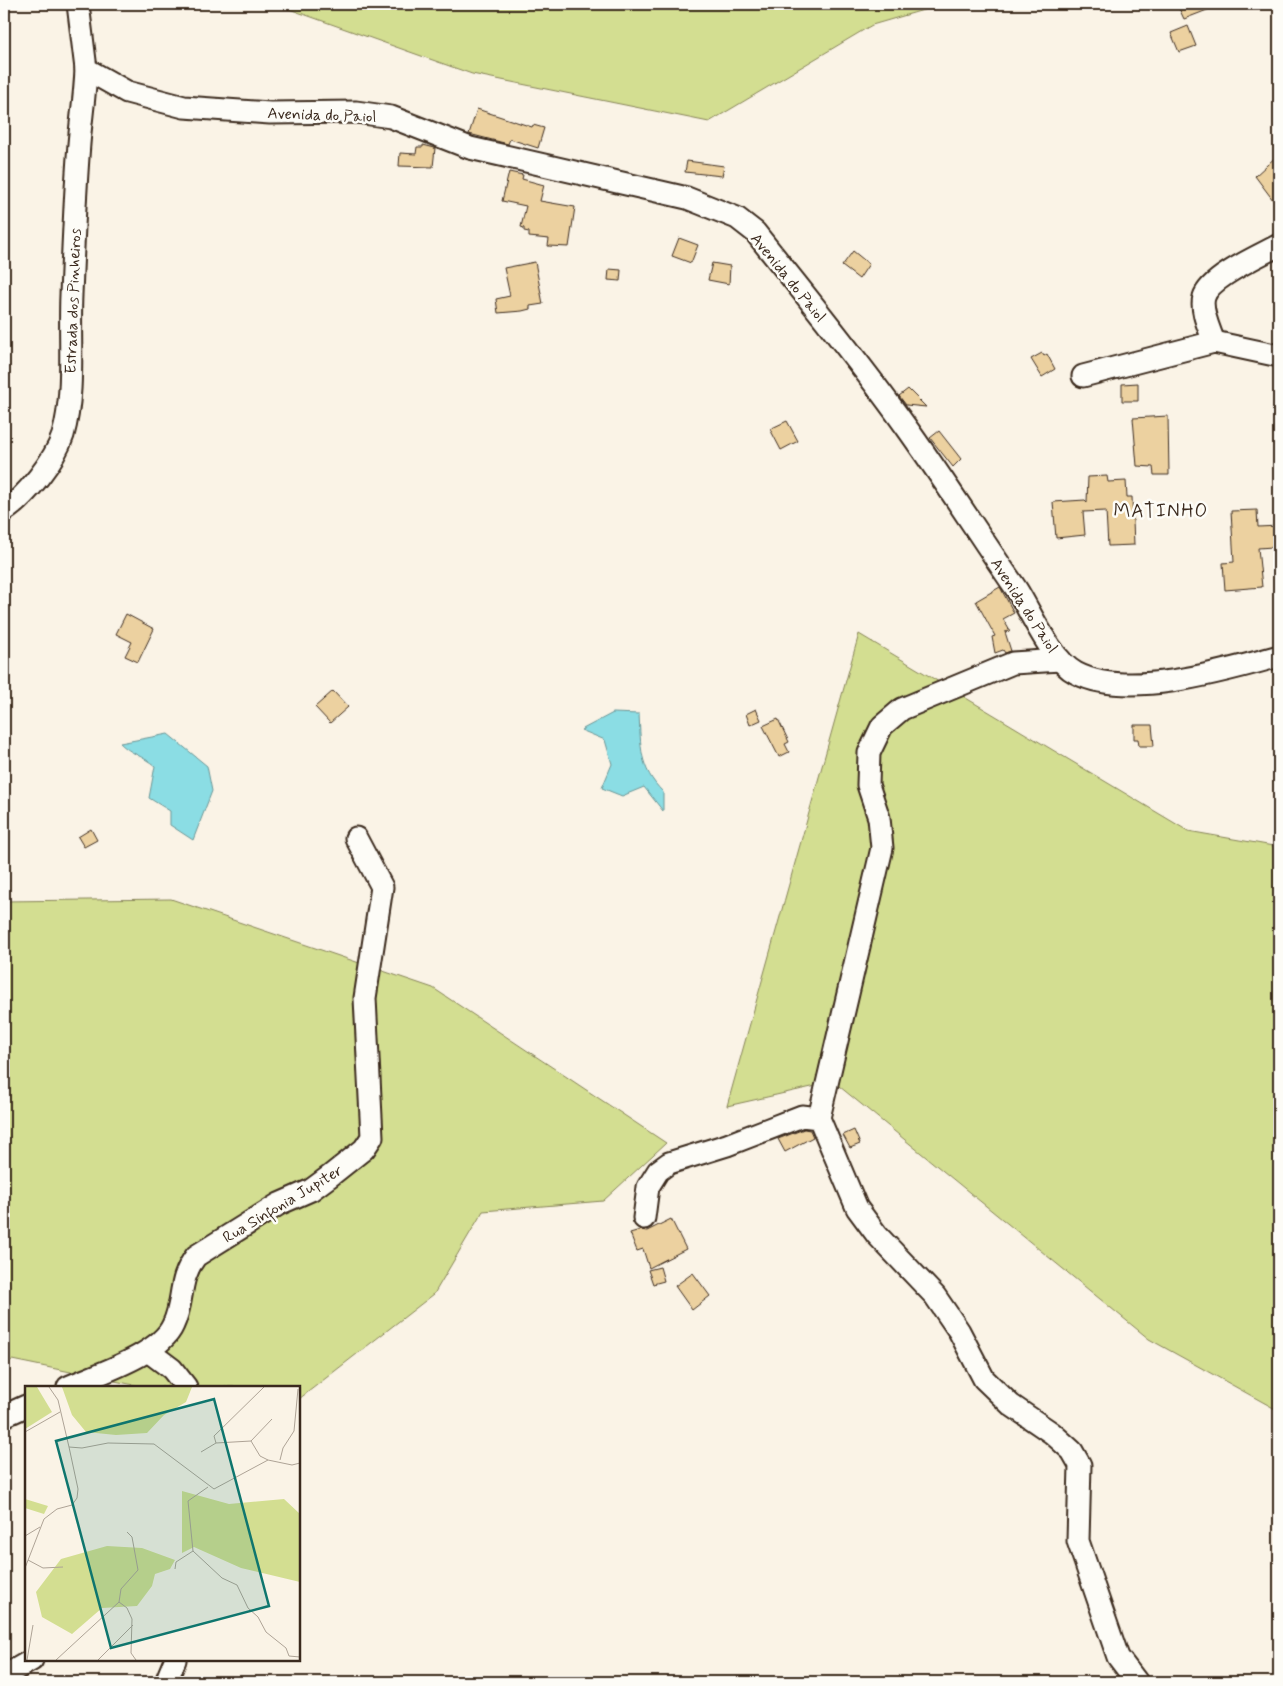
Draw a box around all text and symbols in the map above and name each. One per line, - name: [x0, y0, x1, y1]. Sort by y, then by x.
- street label: Avenida do Paiol: [267, 103, 377, 128]
- street label: Estrada dos Pinheiros: [60, 228, 87, 374]
- street label: Avenida do Paiol: [745, 229, 830, 327]
- district label: MATINHO: [1114, 499, 1208, 524]
- street label: Avenida do Paiol: [985, 554, 1062, 657]
- street label: Rua Sinfonia Jupiter: [219, 1160, 348, 1250]
- inset map: [25, 1386, 300, 1661]

